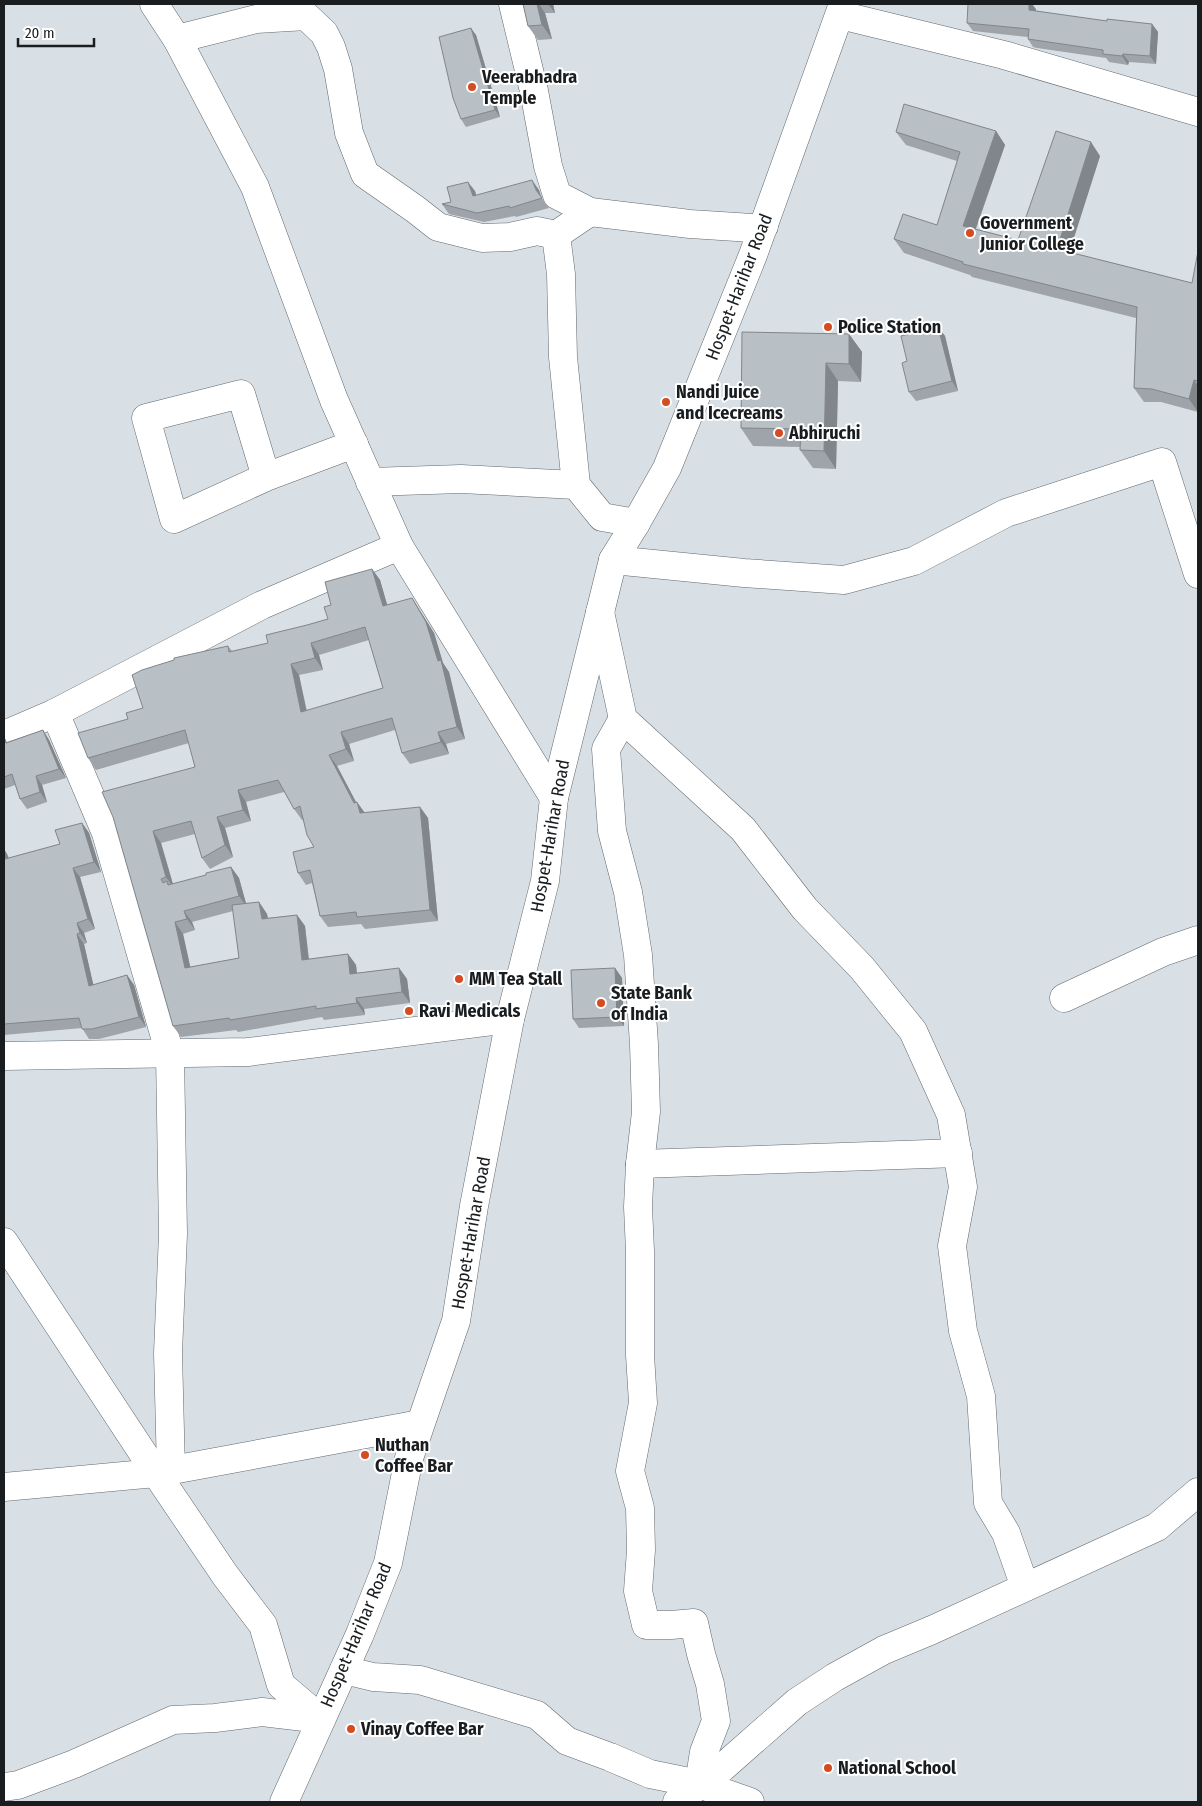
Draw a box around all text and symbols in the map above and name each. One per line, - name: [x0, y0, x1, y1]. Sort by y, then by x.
- scale bar: [18, 15, 94, 47]
- text: 20 m: [25, 24, 55, 42]
- place label: Veerabhadra Temple: [481, 66, 577, 109]
- marker: Veerabhadra Temple: [466, 81, 478, 93]
- street label: Hospet-Harihar Road: [701, 211, 777, 363]
- place label: Government Junior College: [979, 212, 1084, 255]
- marker: Government Junior College: [964, 227, 976, 239]
- place label: Police Station: [838, 316, 941, 338]
- marker: Police Station: [822, 321, 834, 333]
- place label: Nandi Juice and Icecreams: [676, 381, 783, 424]
- marker: Nandi Juice and Icecreams: [660, 396, 672, 408]
- place label: Abhiruchi: [788, 422, 861, 444]
- marker: Abhiruchi: [773, 427, 785, 439]
- street label: Hospet-Harihar Road: [526, 758, 574, 914]
- place label: MM Tea Stall: [469, 968, 562, 990]
- marker: MM Tea Stall: [453, 973, 465, 985]
- place label: State Bank of India: [611, 982, 693, 1025]
- marker: State Bank of India: [595, 997, 607, 1009]
- place label: Ravi Medicals: [419, 1000, 520, 1022]
- marker: Ravi Medicals: [403, 1005, 415, 1017]
- street label: Hospet-Harihar Road: [447, 1155, 495, 1311]
- place label: Nuthan Coffee Bar: [375, 1434, 453, 1477]
- marker: Nuthan Coffee Bar: [359, 1449, 371, 1461]
- street label: Hospet-Harihar Road: [316, 1559, 396, 1711]
- place label: Vinay Coffee Bar: [360, 1718, 484, 1740]
- marker: Vinay Coffee Bar: [345, 1723, 357, 1735]
- place label: National School: [838, 1757, 956, 1779]
- marker: National School: [822, 1762, 834, 1774]

